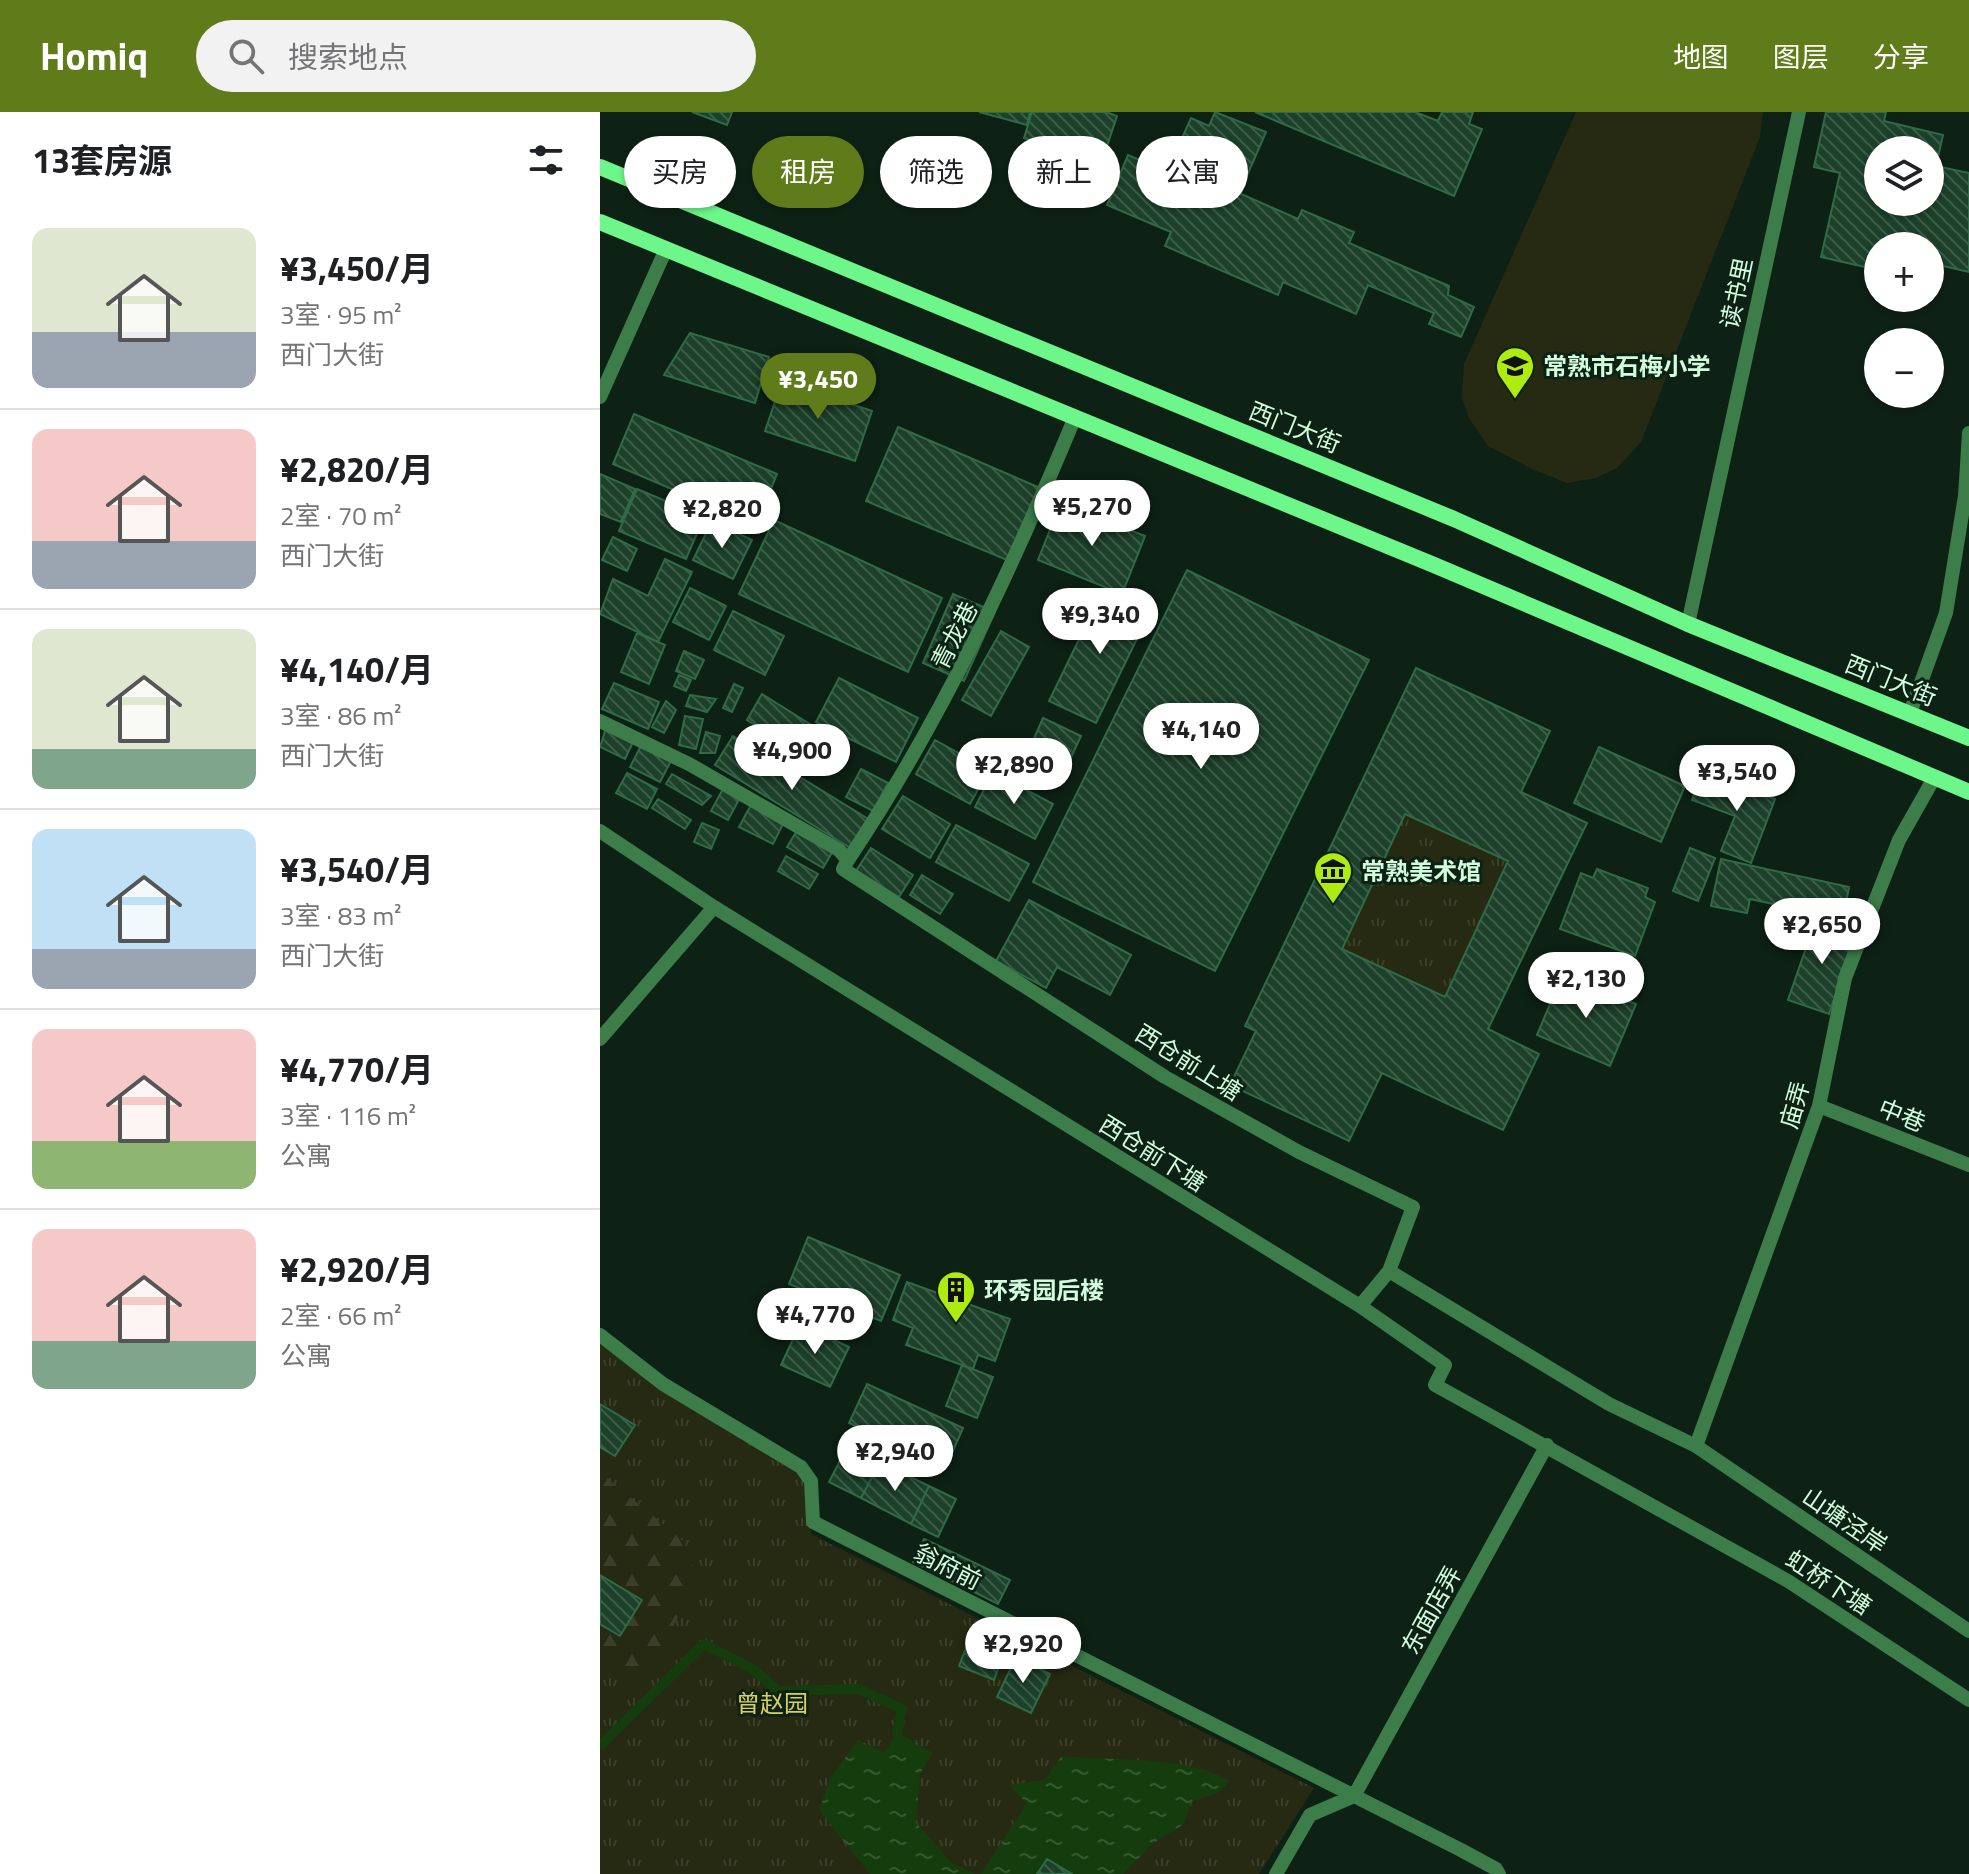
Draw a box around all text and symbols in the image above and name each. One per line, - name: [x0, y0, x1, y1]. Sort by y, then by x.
- search box: [196, 20, 756, 92]
- text: Homiq: [40, 27, 148, 85]
- icon: search: [224, 34, 268, 78]
- text: 搜索地点: [288, 34, 408, 80]
- text: 地图: [1673, 35, 1729, 78]
- text: 图层: [1773, 35, 1829, 78]
- text: 分享: [1873, 35, 1929, 78]
- text: 13套房源: [32, 134, 172, 186]
- chip: 买房: [624, 136, 736, 208]
- chip: 租房: [752, 136, 864, 208]
- chip: 筛选: [880, 136, 992, 208]
- chip: 新上: [1008, 136, 1120, 208]
- chip: 公寓: [1136, 136, 1248, 208]
- map controls: [1864, 136, 1944, 408]
- button: layers: [1864, 136, 1944, 216]
- icon: filters: [524, 138, 568, 182]
- button: +: [1864, 232, 1944, 312]
- text: ¥3,450/月: [280, 242, 434, 294]
- street label: 读书里: [1711, 254, 1761, 332]
- icon: home: [96, 260, 192, 356]
- text: 3室 · 95 m²: [280, 295, 402, 334]
- button: −: [1864, 328, 1944, 408]
- text: 西门大街: [280, 335, 384, 374]
- school or university icon: 常熟市石梅小学: [1494, 345, 1536, 400]
- place label: 常熟市石梅小学: [1543, 348, 1711, 384]
- pin: ¥3,450: [753, 353, 883, 421]
- text: ¥3,450: [778, 359, 858, 398]
- street label: 西门大街: [1244, 392, 1346, 462]
- text: ¥2,820/月: [280, 443, 434, 495]
- icon: home: [96, 461, 192, 557]
- pin: ¥5,270: [1027, 480, 1157, 548]
- pin: ¥2,820: [657, 482, 787, 550]
- text: ¥5,270: [1052, 486, 1132, 525]
- text: ¥2,820: [682, 488, 762, 527]
- text: 2室 · 70 m²: [280, 496, 402, 535]
- text: 西门大街: [280, 536, 384, 575]
- pin: ¥9,340: [1035, 588, 1165, 656]
- text: ¥9,340: [1060, 594, 1140, 633]
- street label: 青龙巷: [922, 595, 986, 675]
- text: ¥4,140/月: [280, 643, 434, 695]
- street label: 西门大街: [1840, 645, 1942, 715]
- icon: home: [96, 661, 192, 757]
- text: 3室 · 86 m²: [280, 696, 402, 735]
- pin: ¥4,140: [1136, 703, 1266, 771]
- text: ¥4,140: [1161, 709, 1241, 748]
- pin: ¥4,900: [727, 724, 857, 792]
- text: ¥4,900: [752, 730, 832, 769]
- text: 西门大街: [280, 736, 384, 775]
- pin: ¥2,890: [949, 738, 1079, 806]
- text: ¥2,890: [974, 744, 1054, 783]
- pin: ¥3,540: [1672, 745, 1802, 813]
- text: ¥3,540: [1697, 751, 1777, 790]
- text: ¥3,540/月: [280, 843, 434, 895]
- museum icon: 常熟美术馆: [1312, 850, 1354, 905]
- place label: 常熟美术馆: [1361, 853, 1481, 889]
- icon: home: [96, 861, 192, 957]
- text: 3室 · 83 m²: [280, 896, 402, 935]
- pin: ¥2,650: [1757, 898, 1887, 966]
- text: ¥2,650: [1782, 904, 1862, 943]
- text: 西门大街: [280, 936, 384, 975]
- pin: ¥2,130: [1521, 952, 1651, 1020]
- text: ¥2,130: [1546, 958, 1626, 997]
- street label: 西仓前上塘: [1129, 1015, 1249, 1109]
- text: ¥4,770/月: [280, 1043, 434, 1095]
- icon: home: [96, 1061, 192, 1157]
- street label: 庙弄: [1770, 1077, 1818, 1133]
- street label: 中巷: [1873, 1089, 1931, 1141]
- text: 3室 · 116 m²: [280, 1096, 416, 1135]
- street label: 西仓前下塘: [1093, 1106, 1213, 1200]
- text: 公寓: [280, 1136, 332, 1175]
- text: ¥2,920/月: [280, 1243, 434, 1295]
- icon: home: [96, 1261, 192, 1357]
- building icon: 环秀园后楼: [935, 1269, 977, 1324]
- place label: 环秀园后楼: [984, 1272, 1104, 1308]
- pin: ¥4,770: [750, 1288, 880, 1356]
- text: ¥4,770: [775, 1294, 855, 1333]
- text: 2室 · 66 m²: [280, 1296, 402, 1335]
- text: 公寓: [280, 1336, 332, 1375]
- pin: ¥2,940: [830, 1425, 960, 1493]
- text: ¥2,940: [855, 1431, 935, 1470]
- street label: 山塘泾岸: [1795, 1478, 1895, 1562]
- street label: 翁府前: [908, 1534, 988, 1598]
- street label: 虹桥下塘: [1779, 1541, 1879, 1623]
- street label: 东面店弄: [1392, 1559, 1470, 1661]
- pin: ¥2,920: [958, 1617, 1088, 1685]
- text: ¥2,920: [983, 1623, 1063, 1662]
- park label: 曾赵园: [736, 1685, 808, 1721]

